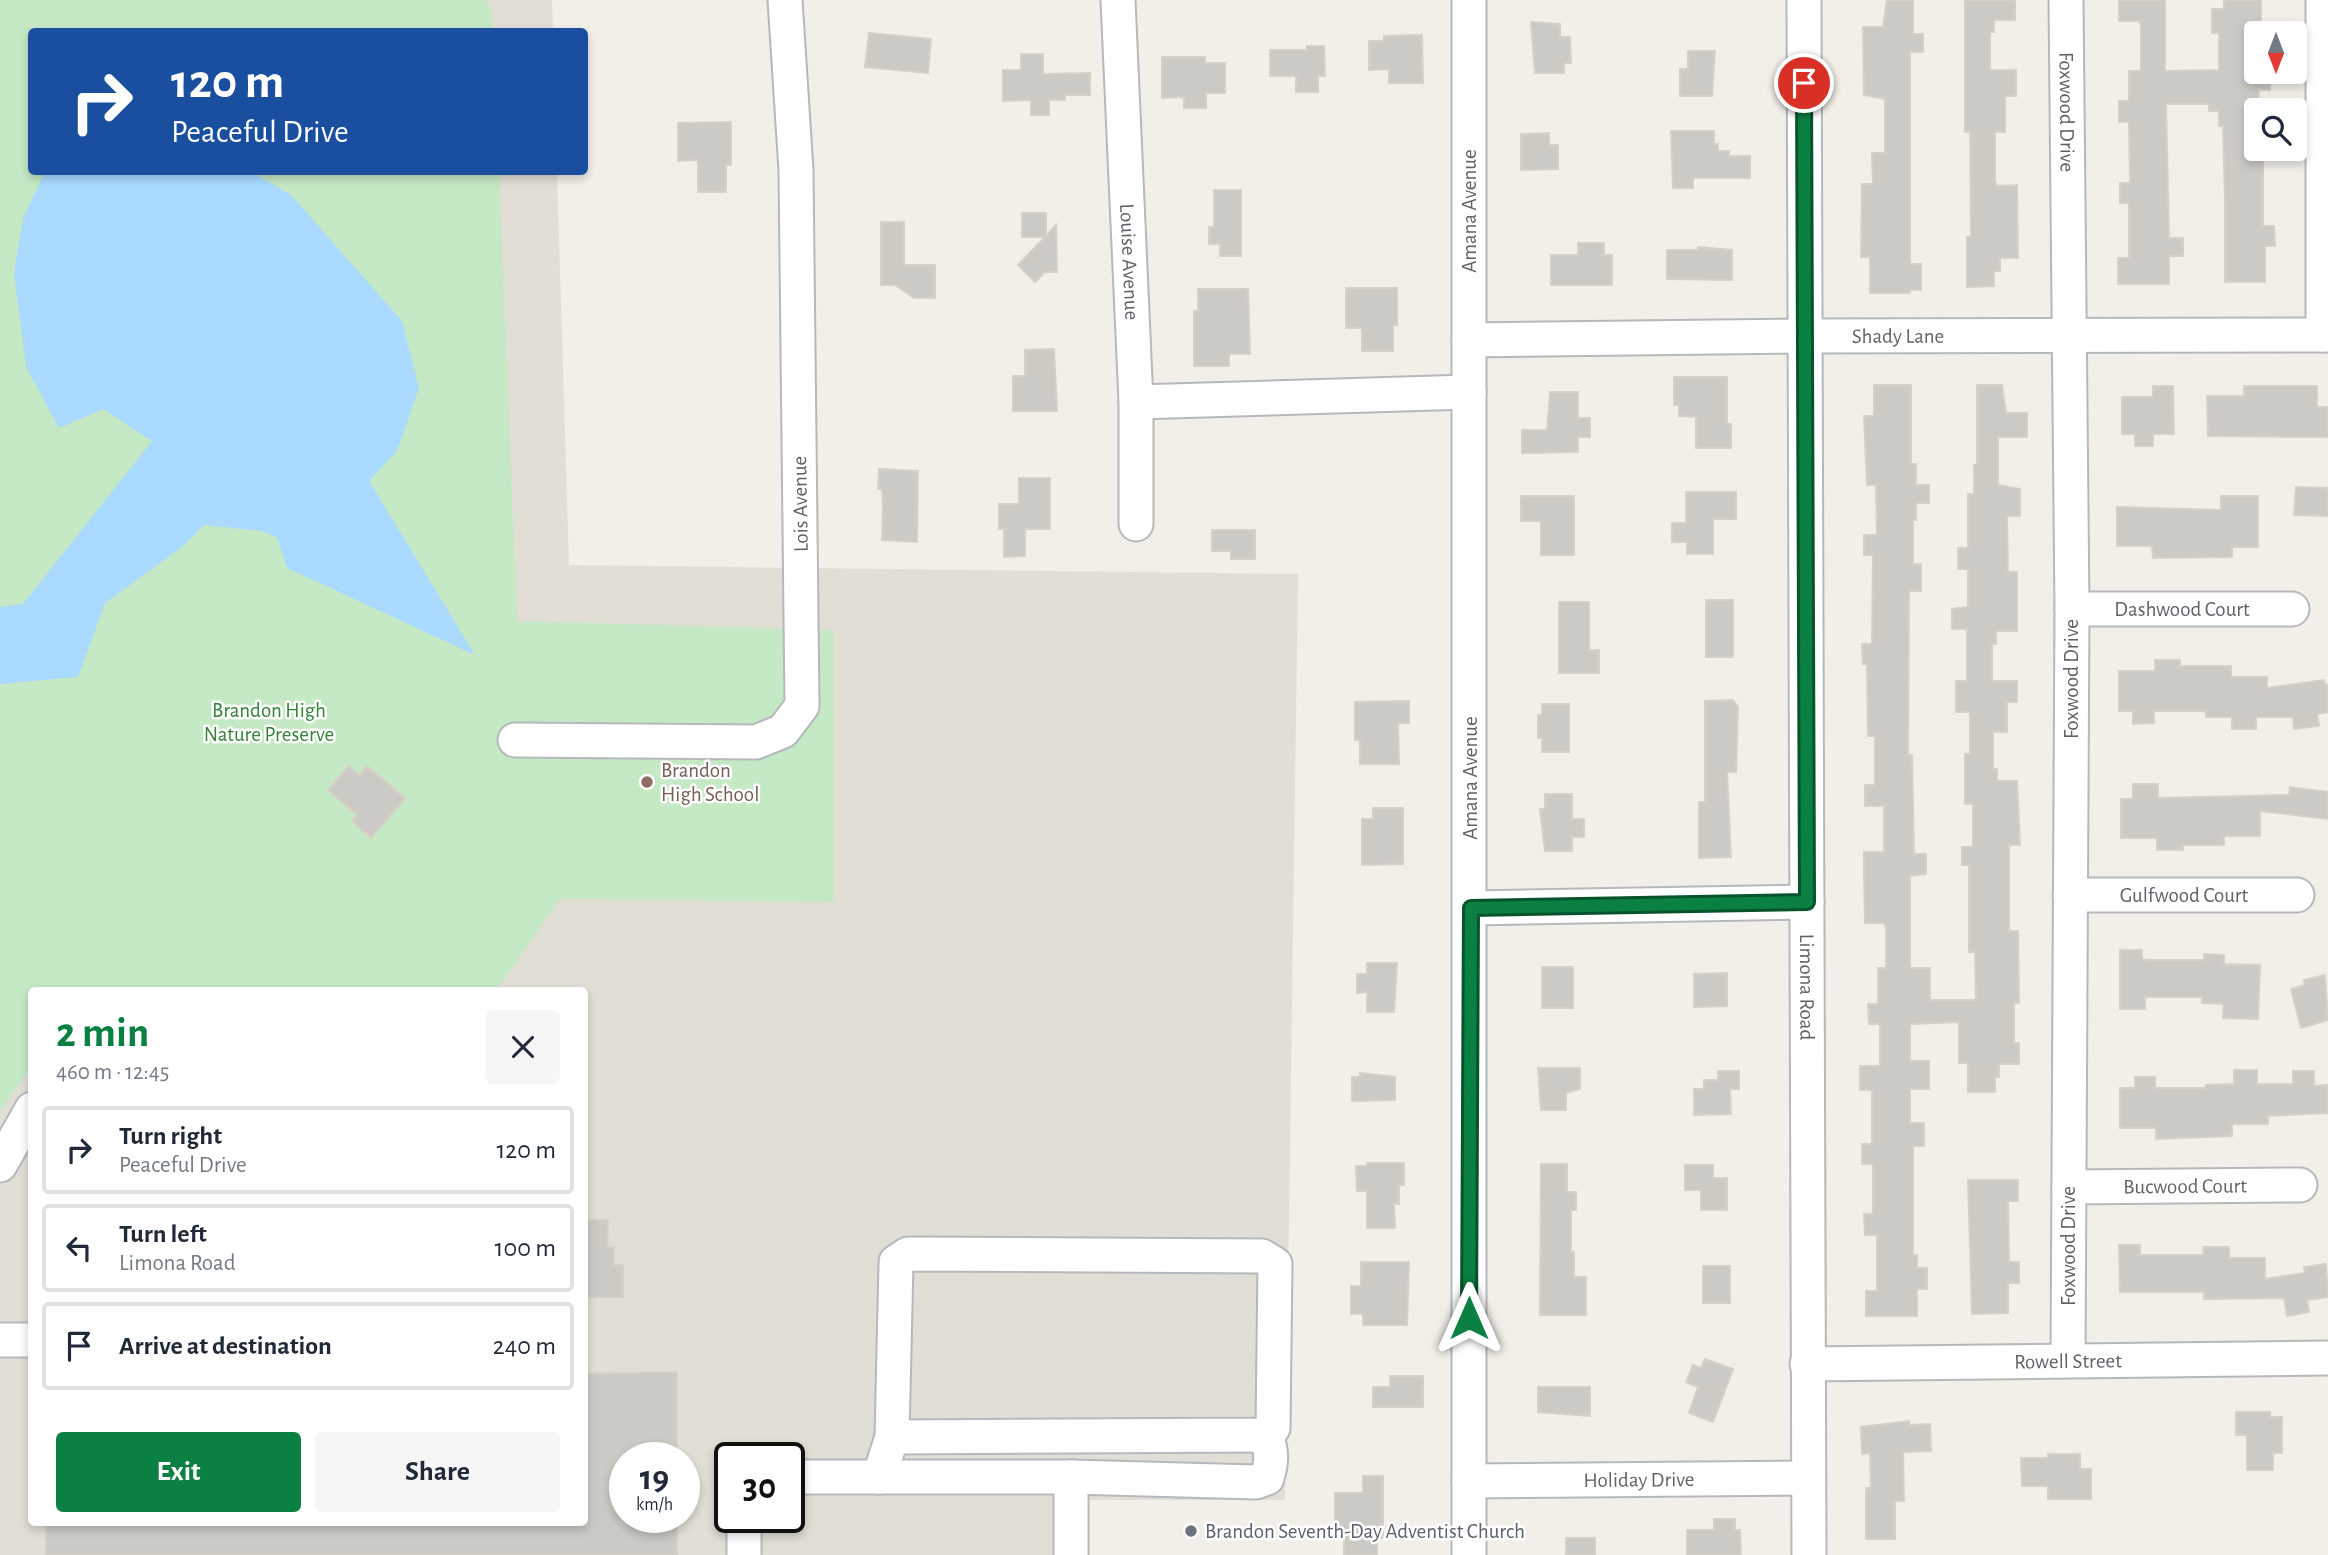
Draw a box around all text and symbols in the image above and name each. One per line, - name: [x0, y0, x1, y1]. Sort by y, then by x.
- north arrow: [2244, 21, 2306, 84]
- map controls: [2244, 21, 2307, 161]
- street label: Foxwood Drive: [2056, 52, 2078, 172]
- pin: [1774, 53, 1834, 113]
- icon: right: [56, 56, 147, 147]
- text: 120 m: [171, 58, 284, 107]
- icon: arrive: [1785, 64, 1823, 102]
- button: search: [2244, 98, 2307, 161]
- text: Peaceful Drive: [171, 116, 349, 148]
- street label: Amana Avenue: [1459, 149, 1480, 273]
- street label: Louise Avenue: [1116, 203, 1142, 321]
- street label: Shady Lane: [1852, 326, 1944, 347]
- street label: Lois Avenue: [789, 456, 812, 552]
- street label: Dashwood Court: [2114, 599, 2250, 620]
- street label: Foxwood Drive: [2061, 619, 2082, 739]
- park label: Brandon High Nature Preserve: [204, 700, 334, 745]
- street label: Amana Avenue: [1460, 716, 1481, 840]
- place label: Brandon High School: [661, 760, 759, 805]
- marker: Brandon High School: [639, 774, 655, 790]
- street label: Gulfwood Court: [2120, 885, 2249, 906]
- street label: Limona Road: [1796, 934, 1817, 1040]
- button: close: [486, 1010, 560, 1084]
- text: 2 min: [56, 1012, 149, 1054]
- text: 460 m · 12:45: [56, 1061, 169, 1084]
- text: Turn right: [119, 1123, 222, 1149]
- icon: right: [60, 1131, 98, 1169]
- text: 120 m: [496, 1137, 556, 1163]
- text: Peaceful Drive: [119, 1154, 247, 1177]
- street label: Bucwood Court: [2123, 1175, 2247, 1198]
- street label: Foxwood Drive: [2058, 1186, 2079, 1306]
- text: Turn left: [119, 1221, 207, 1247]
- icon: left: [60, 1229, 98, 1267]
- text: 100 m: [495, 1235, 556, 1261]
- text: Limona Road: [119, 1252, 236, 1275]
- position arrow: [1432, 1281, 1506, 1355]
- icon: arrive: [60, 1327, 98, 1365]
- text: Arrive at destination: [119, 1333, 332, 1359]
- text: 240 m: [493, 1333, 556, 1359]
- street label: Rowell Street: [2014, 1350, 2122, 1373]
- button: Exit: [56, 1432, 301, 1512]
- button: Share: [315, 1432, 560, 1512]
- speed limit sign: 30: [714, 1442, 805, 1533]
- text: 19: [640, 1461, 669, 1496]
- street label: Holiday Drive: [1583, 1469, 1695, 1491]
- text: km/h: [636, 1496, 673, 1514]
- place label: Brandon Seventh-Day Adventist Church: [1205, 1521, 1525, 1542]
- marker: Brandon Seventh-Day Adventist Church: [1183, 1523, 1199, 1539]

